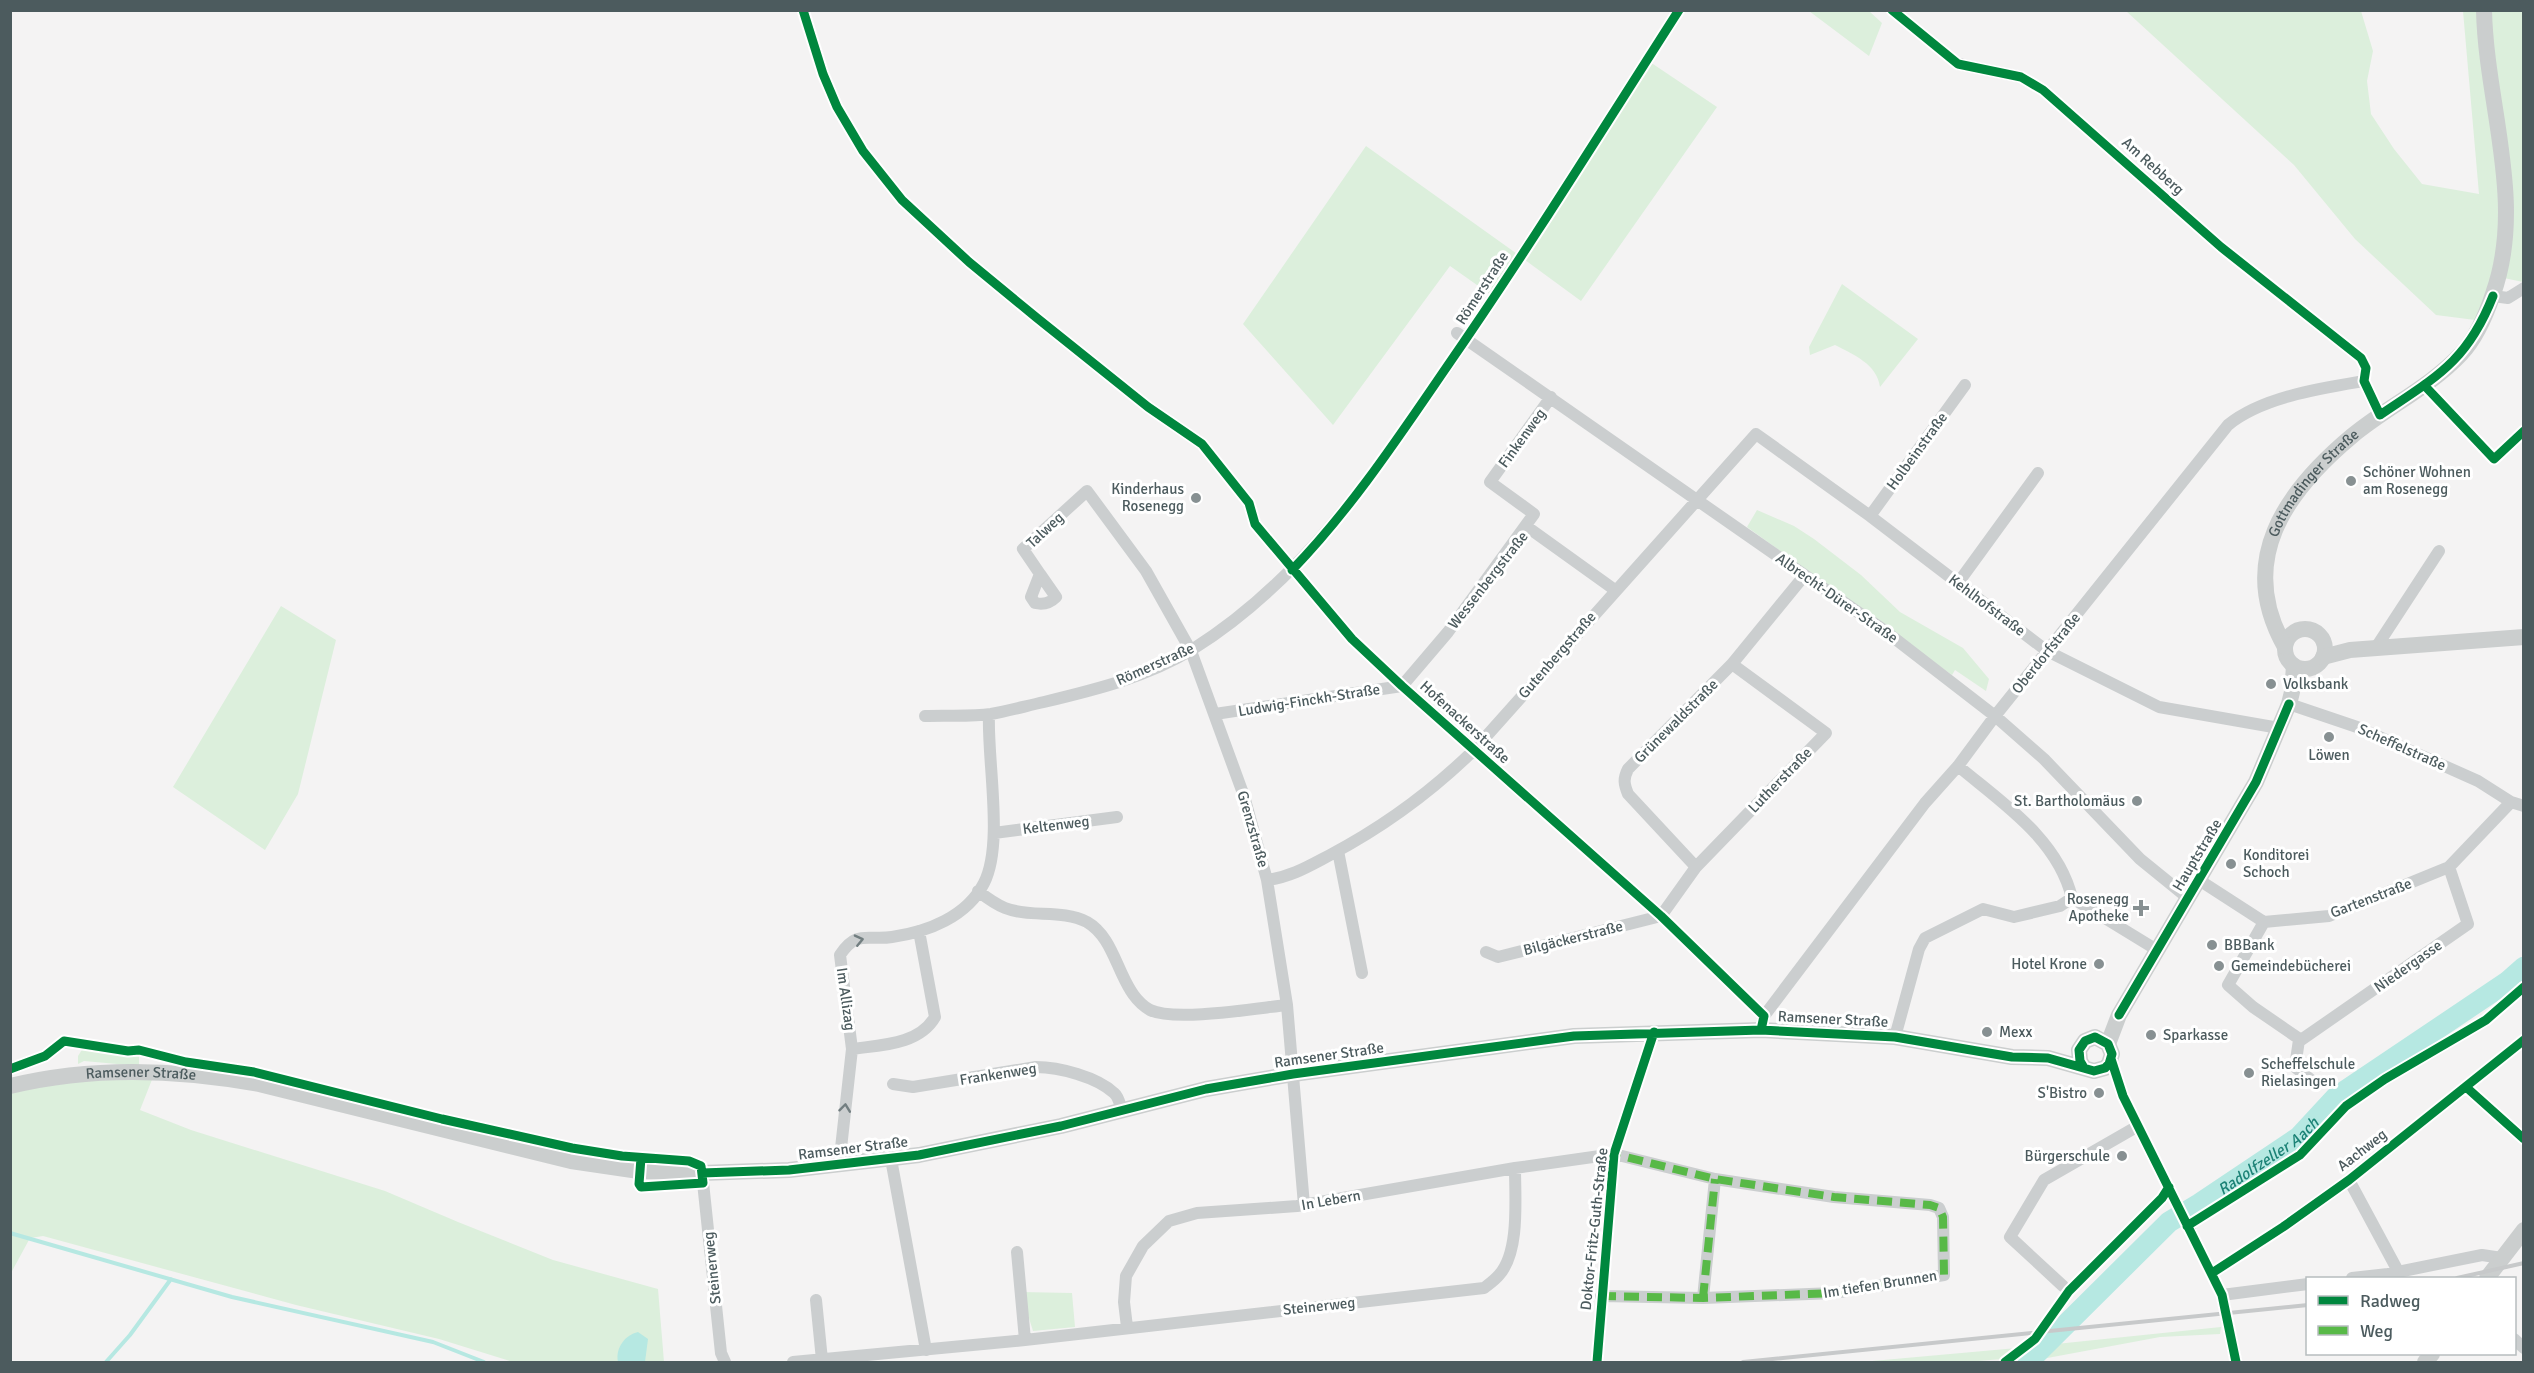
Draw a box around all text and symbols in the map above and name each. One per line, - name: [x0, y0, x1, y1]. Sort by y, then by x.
- street label: Am Rebberg: [2118, 133, 2188, 199]
- street label: Römerstraße: [1452, 248, 1512, 328]
- street label: Finkenweg: [1494, 405, 1550, 471]
- street label: Holbeinstraße: [1883, 409, 1951, 493]
- street label: Gottmadinger Straße: [2264, 425, 2362, 539]
- place label: Schöner Wohnen am Rosenegg: [2363, 463, 2471, 498]
- marker: Schöner Wohnen am Rosenegg: [2344, 474, 2358, 488]
- place label: Kinderhaus Rosenegg: [1111, 480, 1184, 515]
- marker: Kinderhaus Rosenegg: [1189, 491, 1203, 505]
- street label: Talweg: [1023, 508, 1067, 552]
- street label: Wessenbergstraße: [1444, 528, 1532, 632]
- street label: Albrecht-Dürer-Straße: [1773, 549, 1901, 647]
- street label: Kehlhofstraße: [1945, 570, 2029, 640]
- street label: Gutenbergstraße: [1514, 608, 1600, 702]
- street label: Oberdorfstraße: [2008, 609, 2084, 697]
- street label: Römerstraße: [1113, 639, 1197, 689]
- street label: Grünewaldstraße: [1630, 675, 1722, 767]
- place label: Volksbank: [2283, 675, 2349, 693]
- street label: Hofenackerstraße: [1416, 677, 1514, 767]
- marker: Volksbank: [2264, 677, 2278, 691]
- street label: Ludwig-Finckh-Straße: [1237, 680, 1381, 720]
- street label: Scheffelstraße: [2355, 720, 2449, 774]
- marker: Löwen: [2322, 730, 2336, 744]
- street label: Lutherstraße: [1744, 744, 1816, 816]
- place label: Löwen: [2308, 746, 2350, 764]
- street label: Grenzstraße: [1233, 789, 1273, 869]
- place label: St. Bartholomäus: [2014, 792, 2125, 810]
- marker: St. Bartholomäus: [2130, 794, 2144, 808]
- street label: Keltenweg: [1022, 812, 1090, 838]
- street label: Hauptstraße: [2168, 816, 2226, 894]
- place label: Konditorei Schoch: [2243, 846, 2309, 881]
- marker: Konditorei Schoch: [2224, 857, 2238, 871]
- street label: Gartenstraße: [2328, 874, 2414, 922]
- place label: Rosenegg Apotheke: [2067, 890, 2129, 925]
- marker: Rosenegg Apotheke: [2134, 901, 2148, 915]
- street label: Bilgäckerstraße: [1521, 917, 1625, 959]
- one-way arrow: [854, 934, 864, 947]
- place label: BBBank: [2224, 936, 2275, 954]
- street label: Niedergasse: [2371, 936, 2445, 996]
- marker: BBBank: [2205, 938, 2219, 952]
- place label: Hotel Krone: [2011, 955, 2087, 973]
- marker: Hotel Krone: [2092, 957, 2106, 971]
- place label: Gemeindebücherei: [2231, 957, 2351, 975]
- marker: Gemeindebücherei: [2212, 959, 2226, 973]
- street label: Im Allizag: [833, 966, 859, 1032]
- street label: Ramsener Straße: [1777, 1007, 1889, 1031]
- place label: Mexx: [1999, 1023, 2033, 1041]
- marker: Mexx: [1980, 1025, 1994, 1039]
- place label: Sparkasse: [2163, 1026, 2228, 1044]
- marker: Sparkasse: [2144, 1028, 2158, 1042]
- street label: Ramsener Straße: [1273, 1038, 1385, 1072]
- place label: Scheffelschule Rielasingen: [2261, 1055, 2355, 1090]
- street label: Frankenweg: [958, 1059, 1038, 1089]
- street label: Ramsener Straße: [85, 1063, 197, 1084]
- marker: Scheffelschule Rielasingen: [2242, 1066, 2256, 1080]
- place label: S'Bistro: [2038, 1084, 2087, 1102]
- marker: S'Bistro: [2092, 1086, 2106, 1100]
- one-way arrow: [838, 1103, 851, 1112]
- water label: Radolfzeller Aach: [2214, 1112, 2324, 1200]
- street label: Aachweg: [2334, 1125, 2390, 1175]
- street label: Ramsener Straße: [797, 1132, 909, 1164]
- street label: Doktor-Fritz-Guth-Straße: [1577, 1147, 1611, 1311]
- place label: Bürgerschule: [2025, 1147, 2110, 1165]
- marker: Bürgerschule: [2115, 1149, 2129, 1163]
- street label: In Lebern: [1300, 1186, 1362, 1214]
- street label: Steinerweg: [699, 1231, 725, 1305]
- street label: Im tiefen Brunnen: [1822, 1266, 1938, 1302]
- legend: [2306, 1277, 2516, 1355]
- text: Radweg: [2360, 1290, 2421, 1312]
- street label: Steinerweg: [1282, 1293, 1356, 1319]
- text: Weg: [2360, 1320, 2393, 1342]

